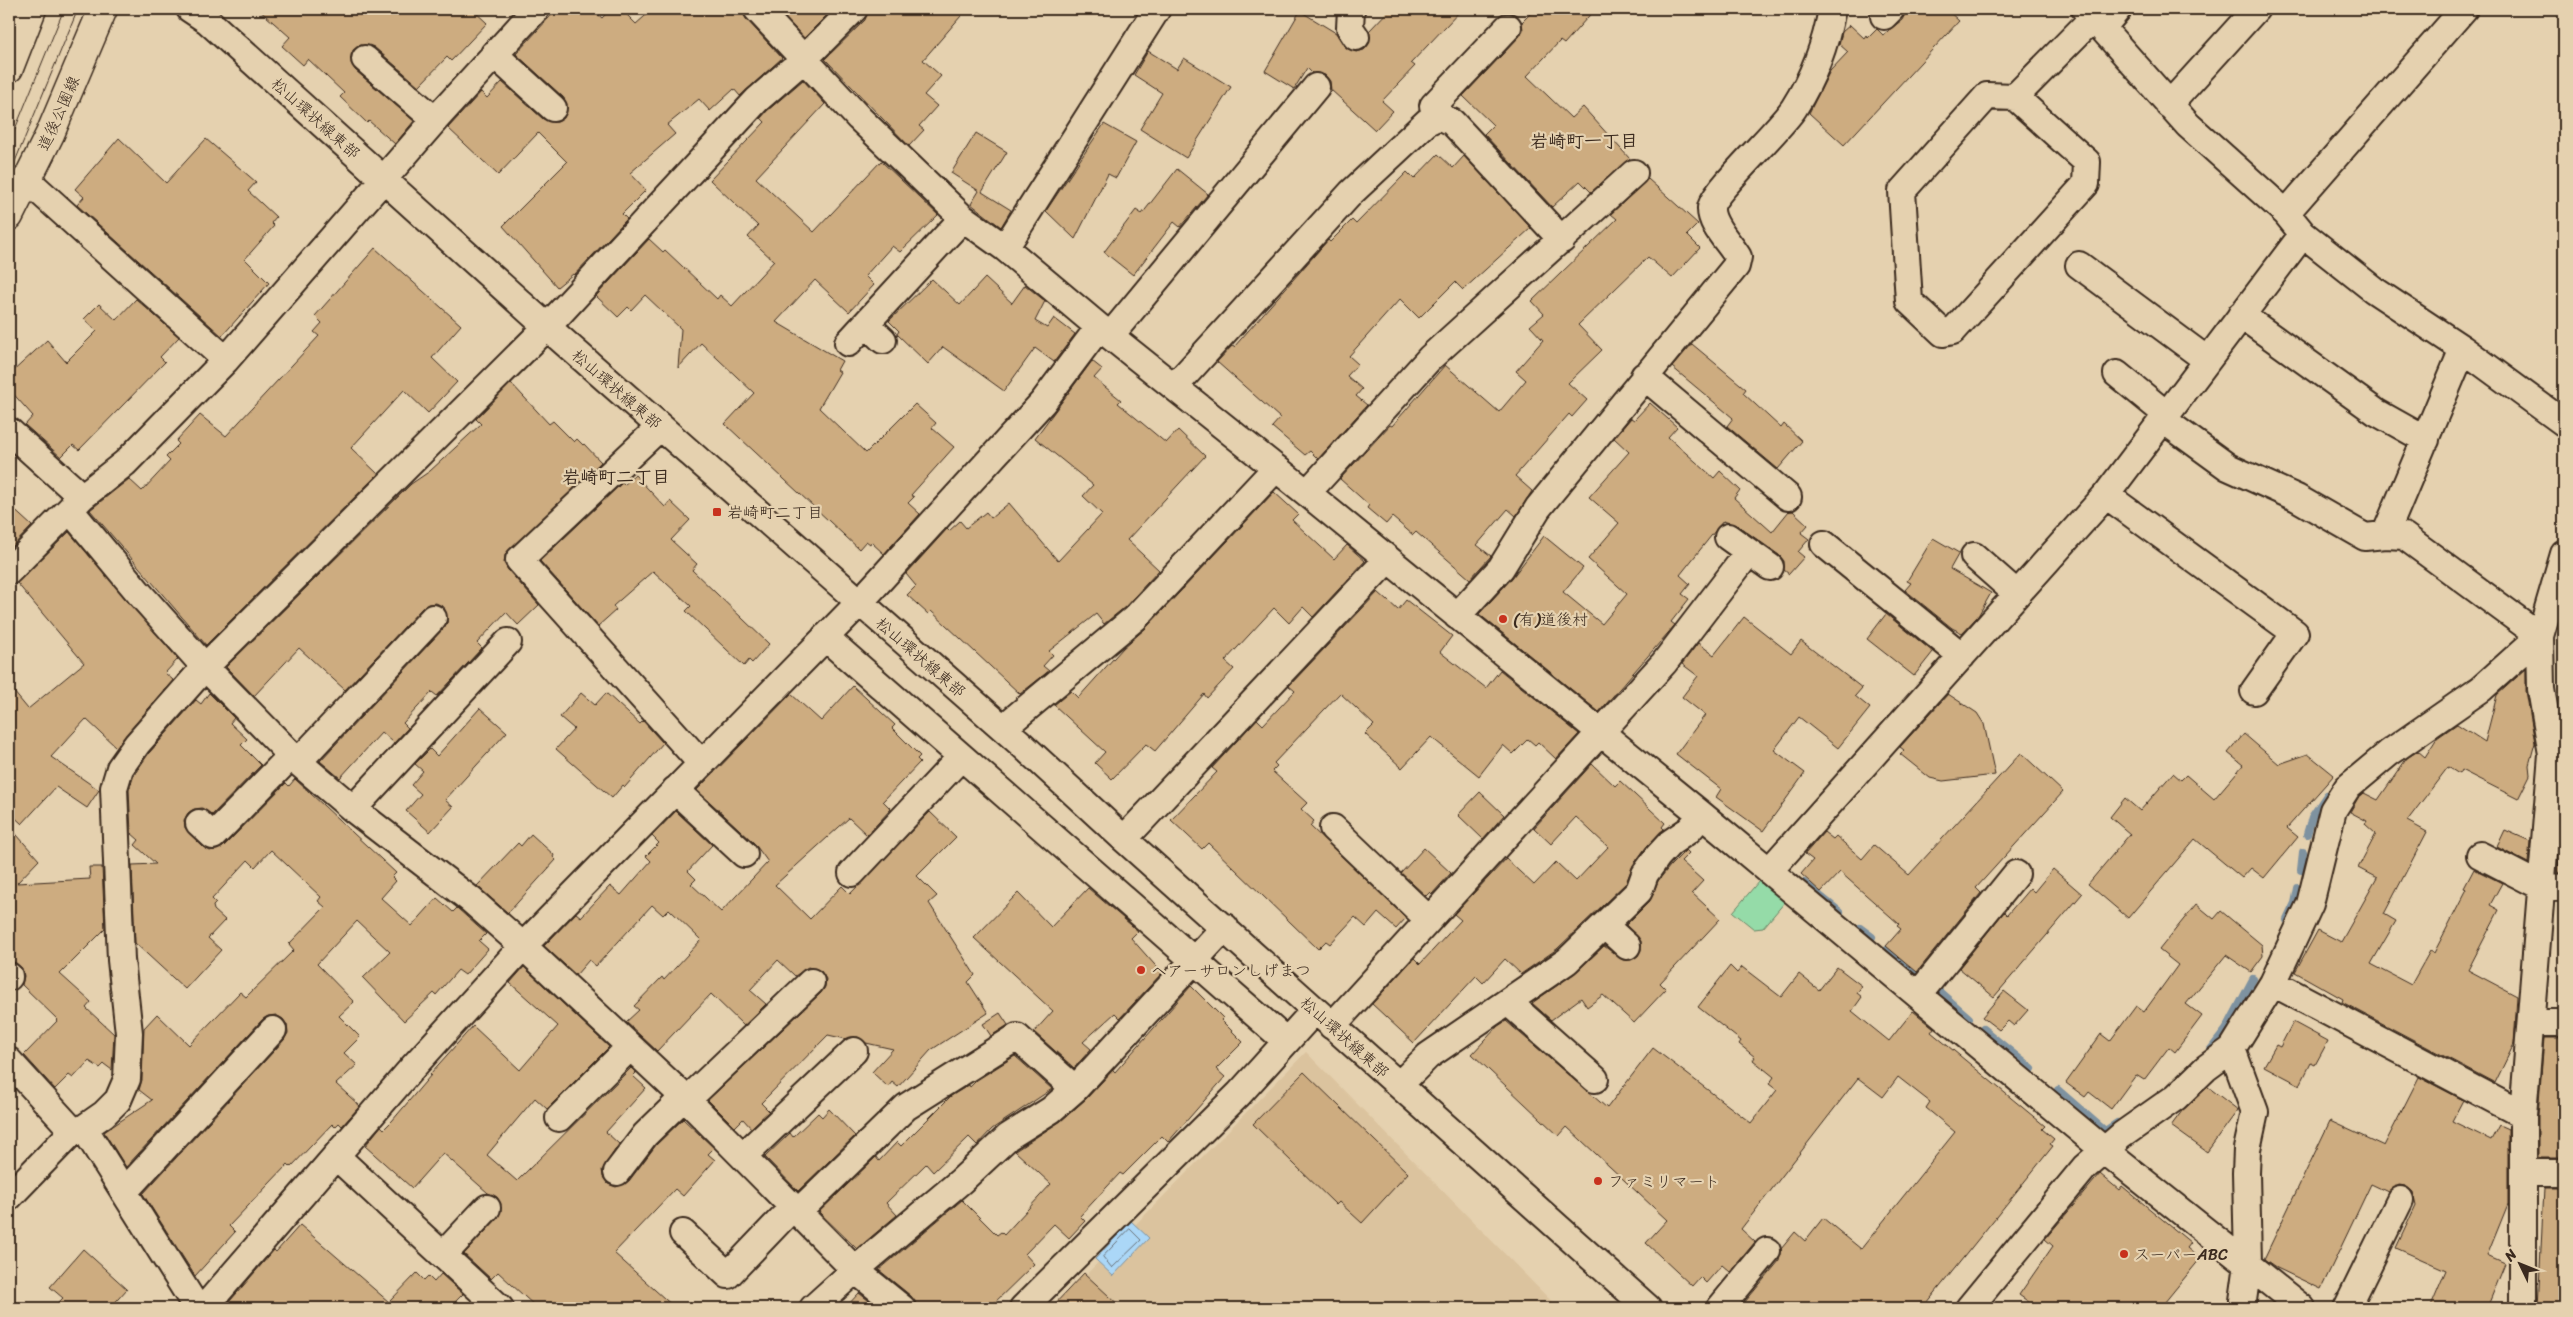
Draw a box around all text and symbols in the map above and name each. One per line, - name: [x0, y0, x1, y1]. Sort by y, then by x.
- street label: 松山環状線東部: [264, 70, 367, 167]
- street label: 道後公園線: [29, 71, 88, 156]
- district label: 岩崎町一丁目: [1530, 125, 1638, 157]
- street label: 松山環状線東部: [565, 342, 668, 437]
- district label: 岩崎町二丁目: [562, 461, 670, 493]
- place label: 岩崎町二丁目: [727, 498, 823, 527]
- marker: 岩崎町二丁目: [711, 506, 723, 518]
- place label: (有)道後村: [1513, 605, 1588, 634]
- street label: 松山環状線東部: [869, 610, 972, 705]
- marker: (有)道後村: [1497, 613, 1509, 625]
- place label: ヘアーサロンしげまつ: [1151, 956, 1311, 985]
- marker: ヘアーサロンしげまつ: [1135, 964, 1147, 976]
- street label: 松山環状線東部: [1293, 989, 1396, 1086]
- place label: ファミリマート: [1608, 1167, 1720, 1196]
- marker: ファミリマート: [1592, 1175, 1604, 1187]
- place label: スーパーABC: [2134, 1240, 2228, 1269]
- north arrow: [2496, 1240, 2546, 1290]
- text: N: [2498, 1243, 2524, 1268]
- marker: スーパーABC: [2118, 1248, 2130, 1260]

